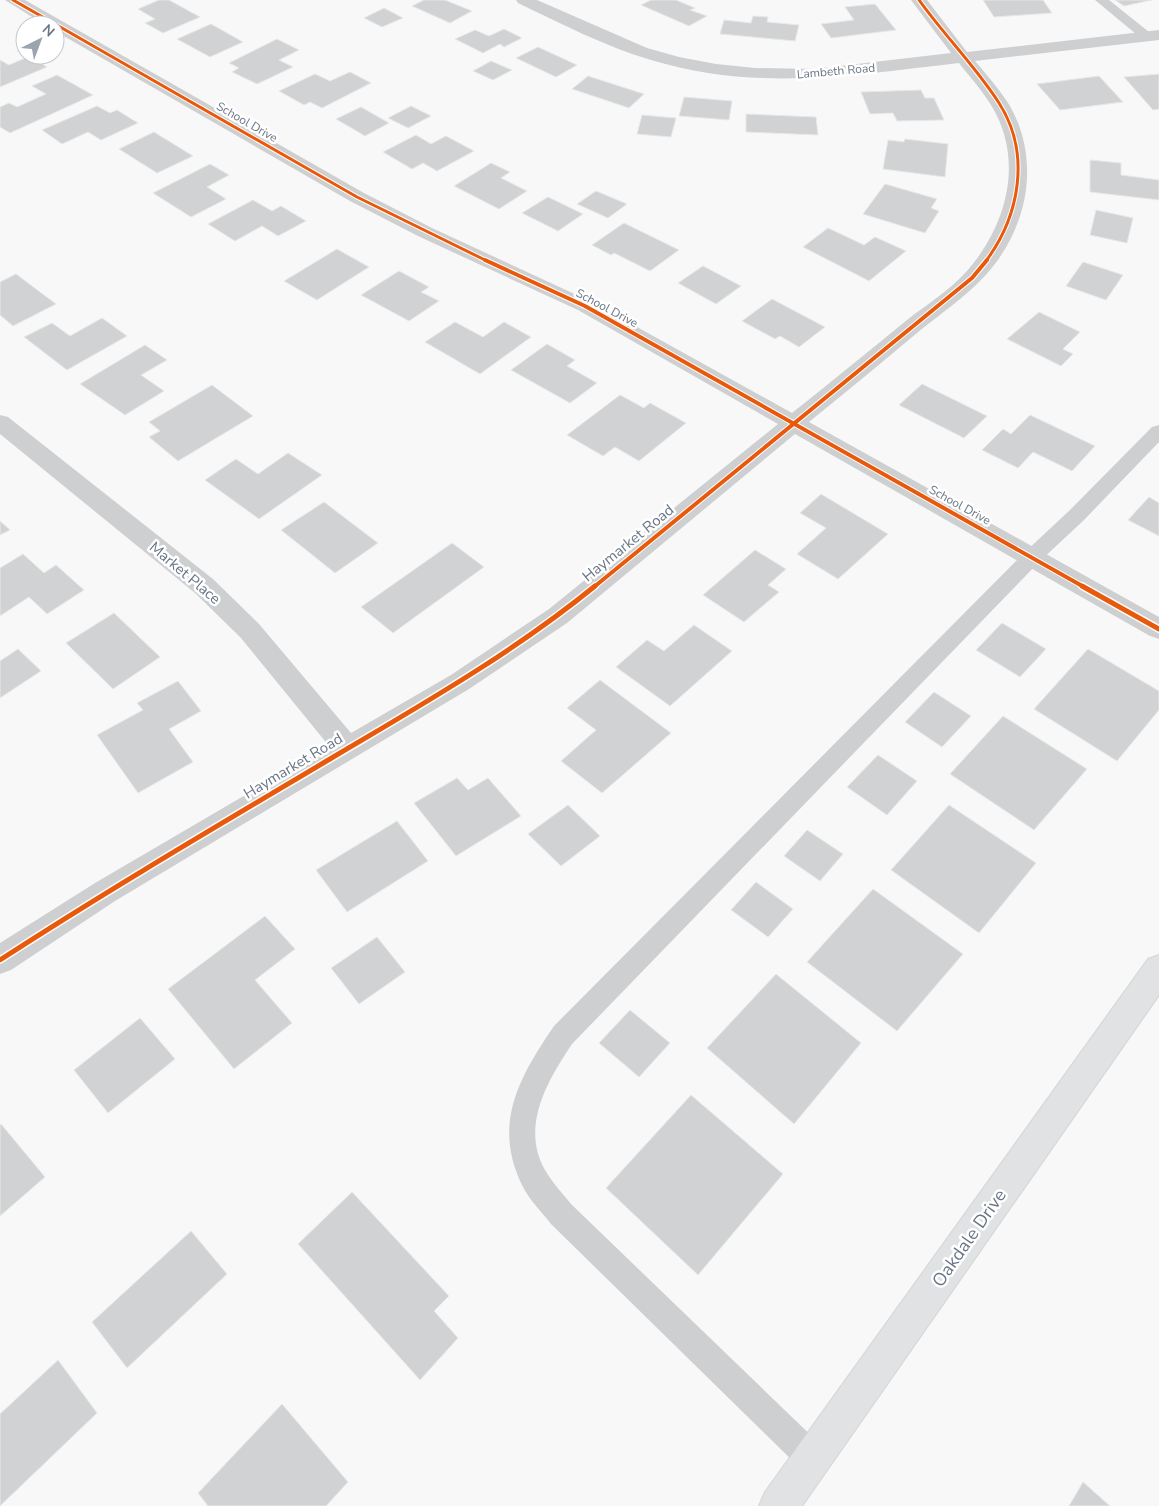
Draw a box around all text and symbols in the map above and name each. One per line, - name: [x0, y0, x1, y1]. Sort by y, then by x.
- north arrow: [15, 15, 65, 65]
- text: N: [38, 20, 59, 41]
- street label: Lambeth Road: [796, 60, 876, 82]
- street label: School Drive: [213, 98, 281, 146]
- street label: School Drive: [573, 285, 641, 331]
- street label: School Drive: [926, 481, 994, 529]
- street label: Haymarket Road: [578, 500, 678, 586]
- street label: Market Place: [145, 537, 225, 609]
- street label: Haymarket Road: [240, 728, 346, 804]
- street label: Oakdale Drive: [926, 1184, 1012, 1292]

